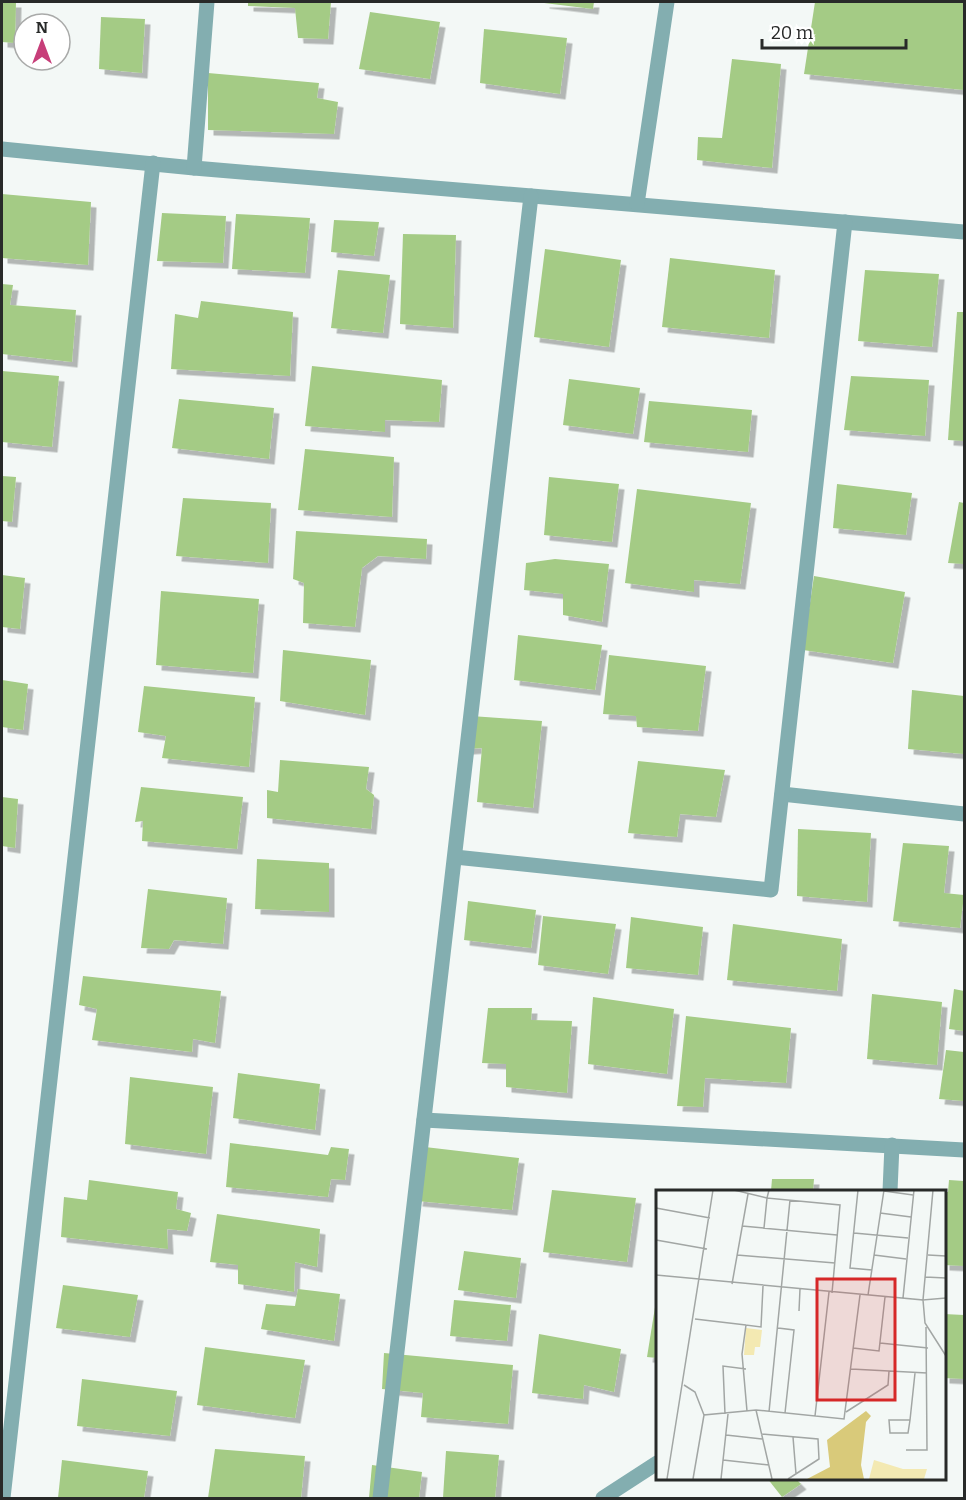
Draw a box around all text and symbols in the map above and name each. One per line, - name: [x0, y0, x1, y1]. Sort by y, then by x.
- north arrow: [12, 12, 72, 72]
- scale bar: [762, 12, 906, 50]
- text: N: [36, 18, 48, 37]
- text: 20 m: [771, 22, 813, 44]
- inset map: [656, 1190, 945, 1479]

